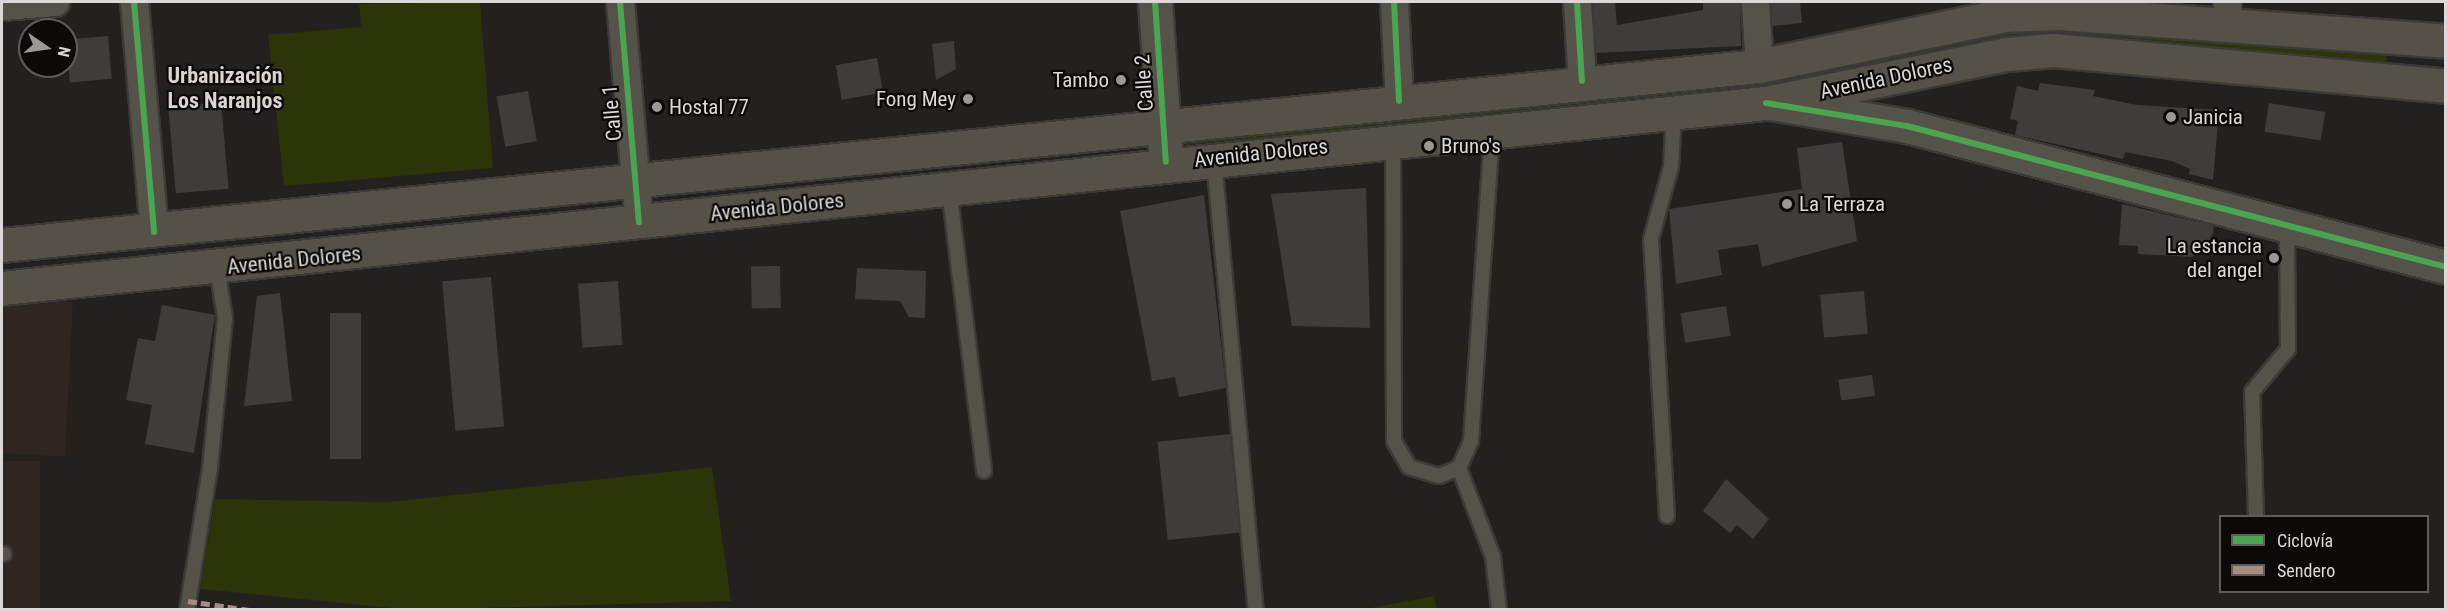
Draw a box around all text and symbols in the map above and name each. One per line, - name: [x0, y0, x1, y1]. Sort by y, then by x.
- north arrow: [18, 18, 78, 78]
- text: N: [54, 45, 74, 59]
- street label: Avenida Dolores: [1818, 52, 1954, 104]
- street label: Calle 2: [1129, 54, 1159, 112]
- district label: Urbanización Los Naranjos: [167, 62, 283, 113]
- place label: Tambo: [1052, 67, 1109, 93]
- marker: Tambo: [1114, 73, 1128, 87]
- street label: Calle 1: [597, 84, 627, 142]
- place label: Fong Mey: [876, 86, 956, 112]
- marker: Fong Mey: [961, 92, 975, 106]
- place label: Hostal 77: [669, 94, 749, 120]
- marker: Hostal 77: [650, 100, 664, 114]
- place label: Janicia: [2183, 104, 2243, 130]
- marker: Janicia: [2164, 110, 2178, 124]
- street label: Avenida Dolores: [1193, 133, 1329, 173]
- place label: Bruno's: [1441, 133, 1501, 159]
- marker: Bruno's: [1422, 139, 1436, 153]
- street label: Avenida Dolores: [709, 187, 845, 227]
- place label: La Terraza: [1799, 191, 1885, 217]
- marker: La Terraza: [1780, 197, 1794, 211]
- place label: La estancia del angel: [2167, 233, 2262, 283]
- street label: Avenida Dolores: [226, 240, 362, 280]
- marker: La estancia del angel: [2267, 251, 2281, 265]
- legend: [2219, 515, 2429, 593]
- text: Ciclovía: [2277, 530, 2333, 551]
- text: Sendero: [2277, 560, 2335, 581]

